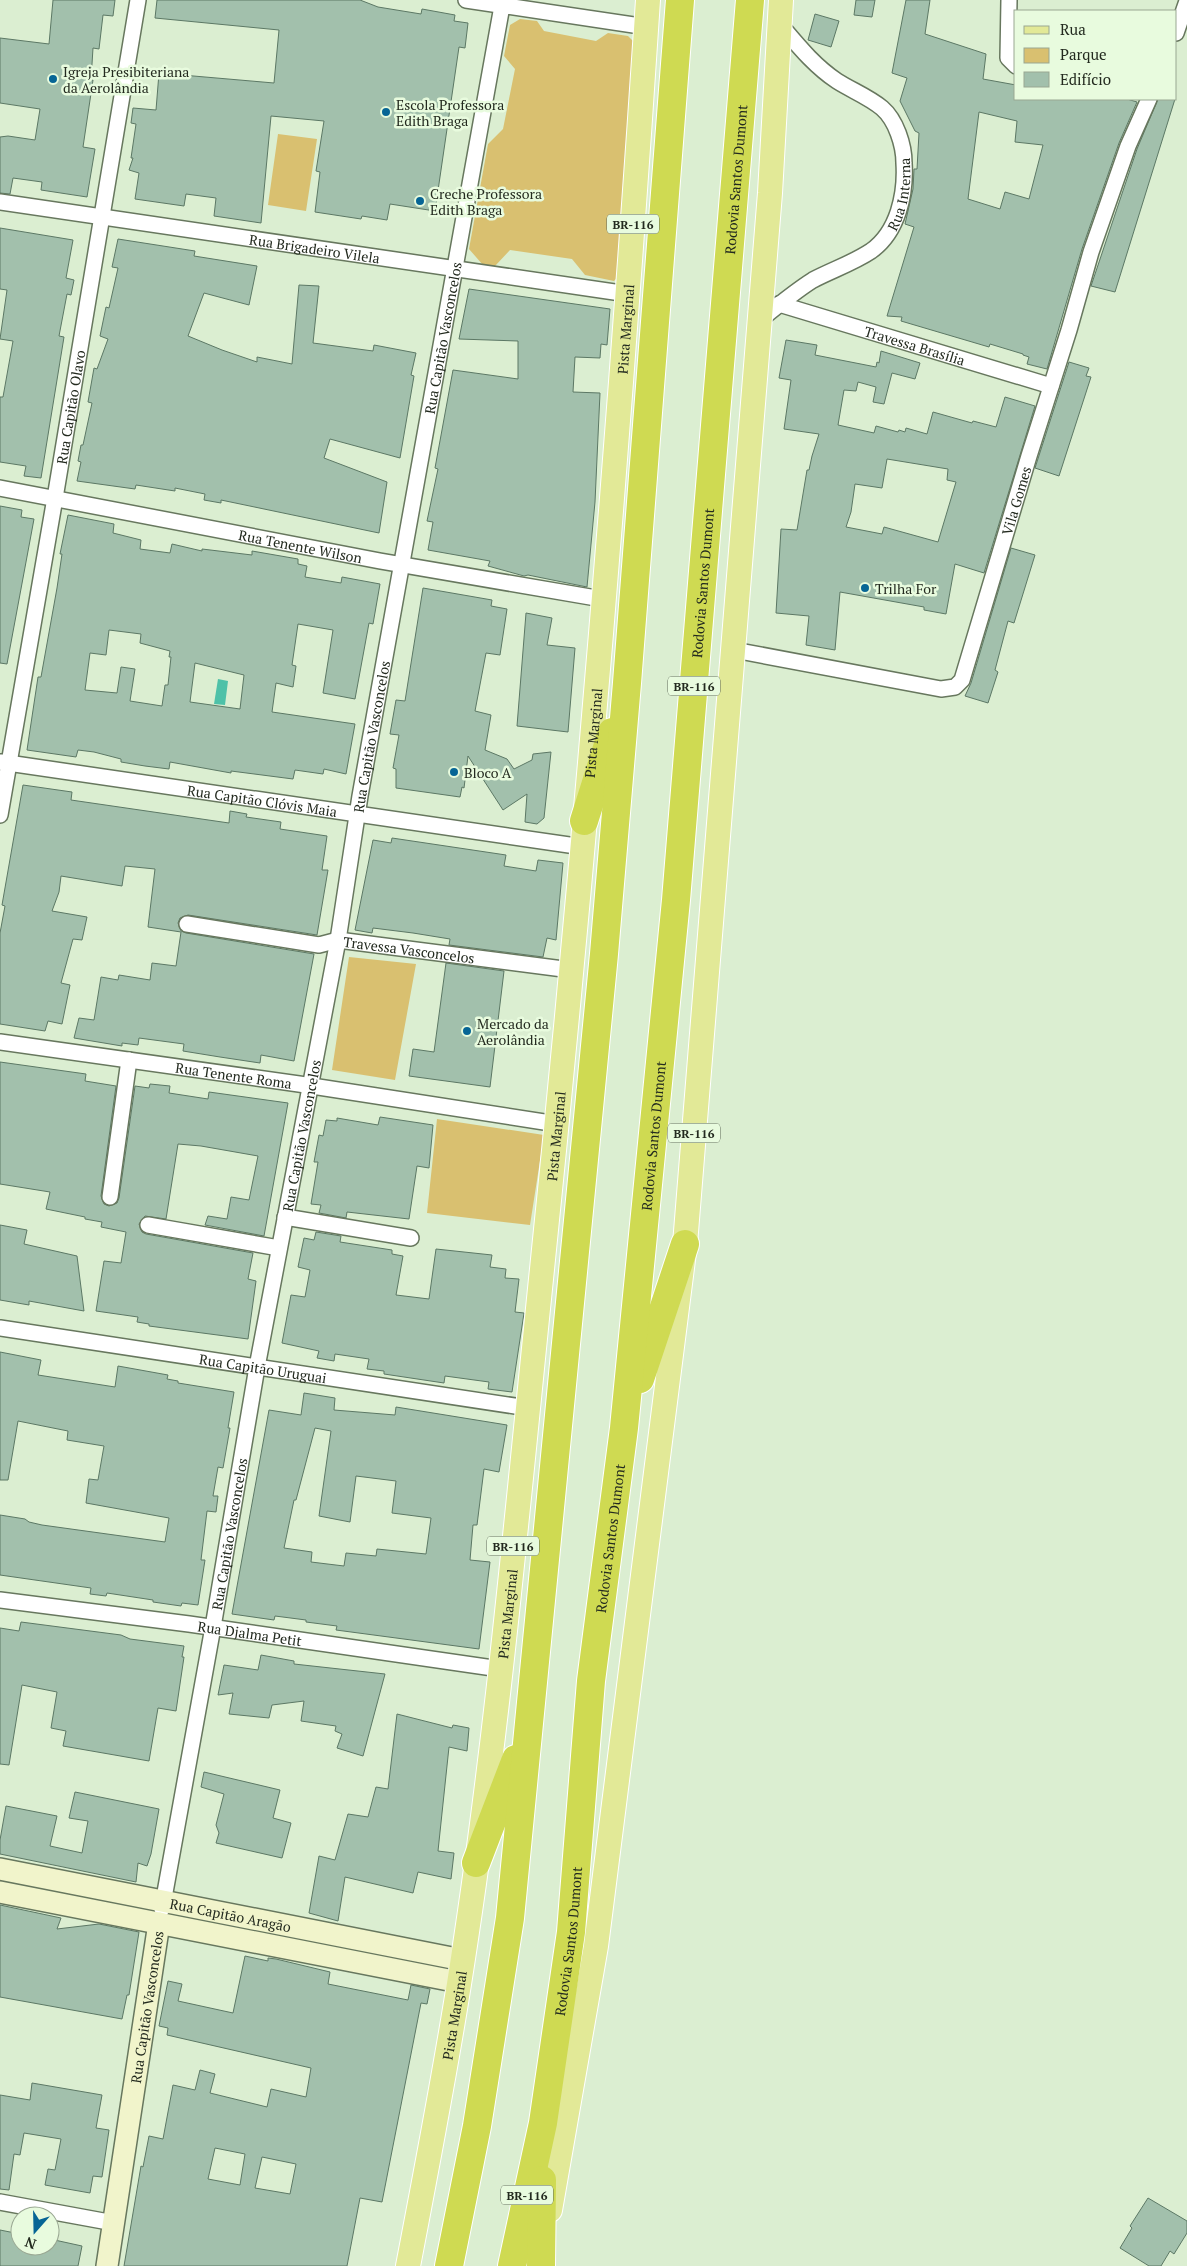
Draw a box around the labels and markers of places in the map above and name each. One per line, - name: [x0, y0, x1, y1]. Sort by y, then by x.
- place label: Igreja Presibiteriana da Aerolândia: [63, 62, 189, 97]
- marker: Igreja Presibiteriana da Aerolândia: [47, 73, 59, 85]
- place label: Escola Professora Edith Braga: [396, 95, 504, 130]
- marker: Escola Professora Edith Braga: [380, 106, 392, 118]
- place label: Creche Professora Edith Braga: [430, 184, 542, 219]
- marker: Creche Professora Edith Braga: [414, 195, 426, 207]
- place label: Trilha For: [875, 579, 937, 598]
- marker: Trilha For: [859, 582, 871, 594]
- place label: Bloco A: [464, 763, 512, 782]
- marker: Bloco A: [448, 766, 460, 778]
- place label: Mercado da Aerolândia: [477, 1014, 549, 1049]
- marker: Mercado da Aerolândia: [461, 1025, 473, 1037]

